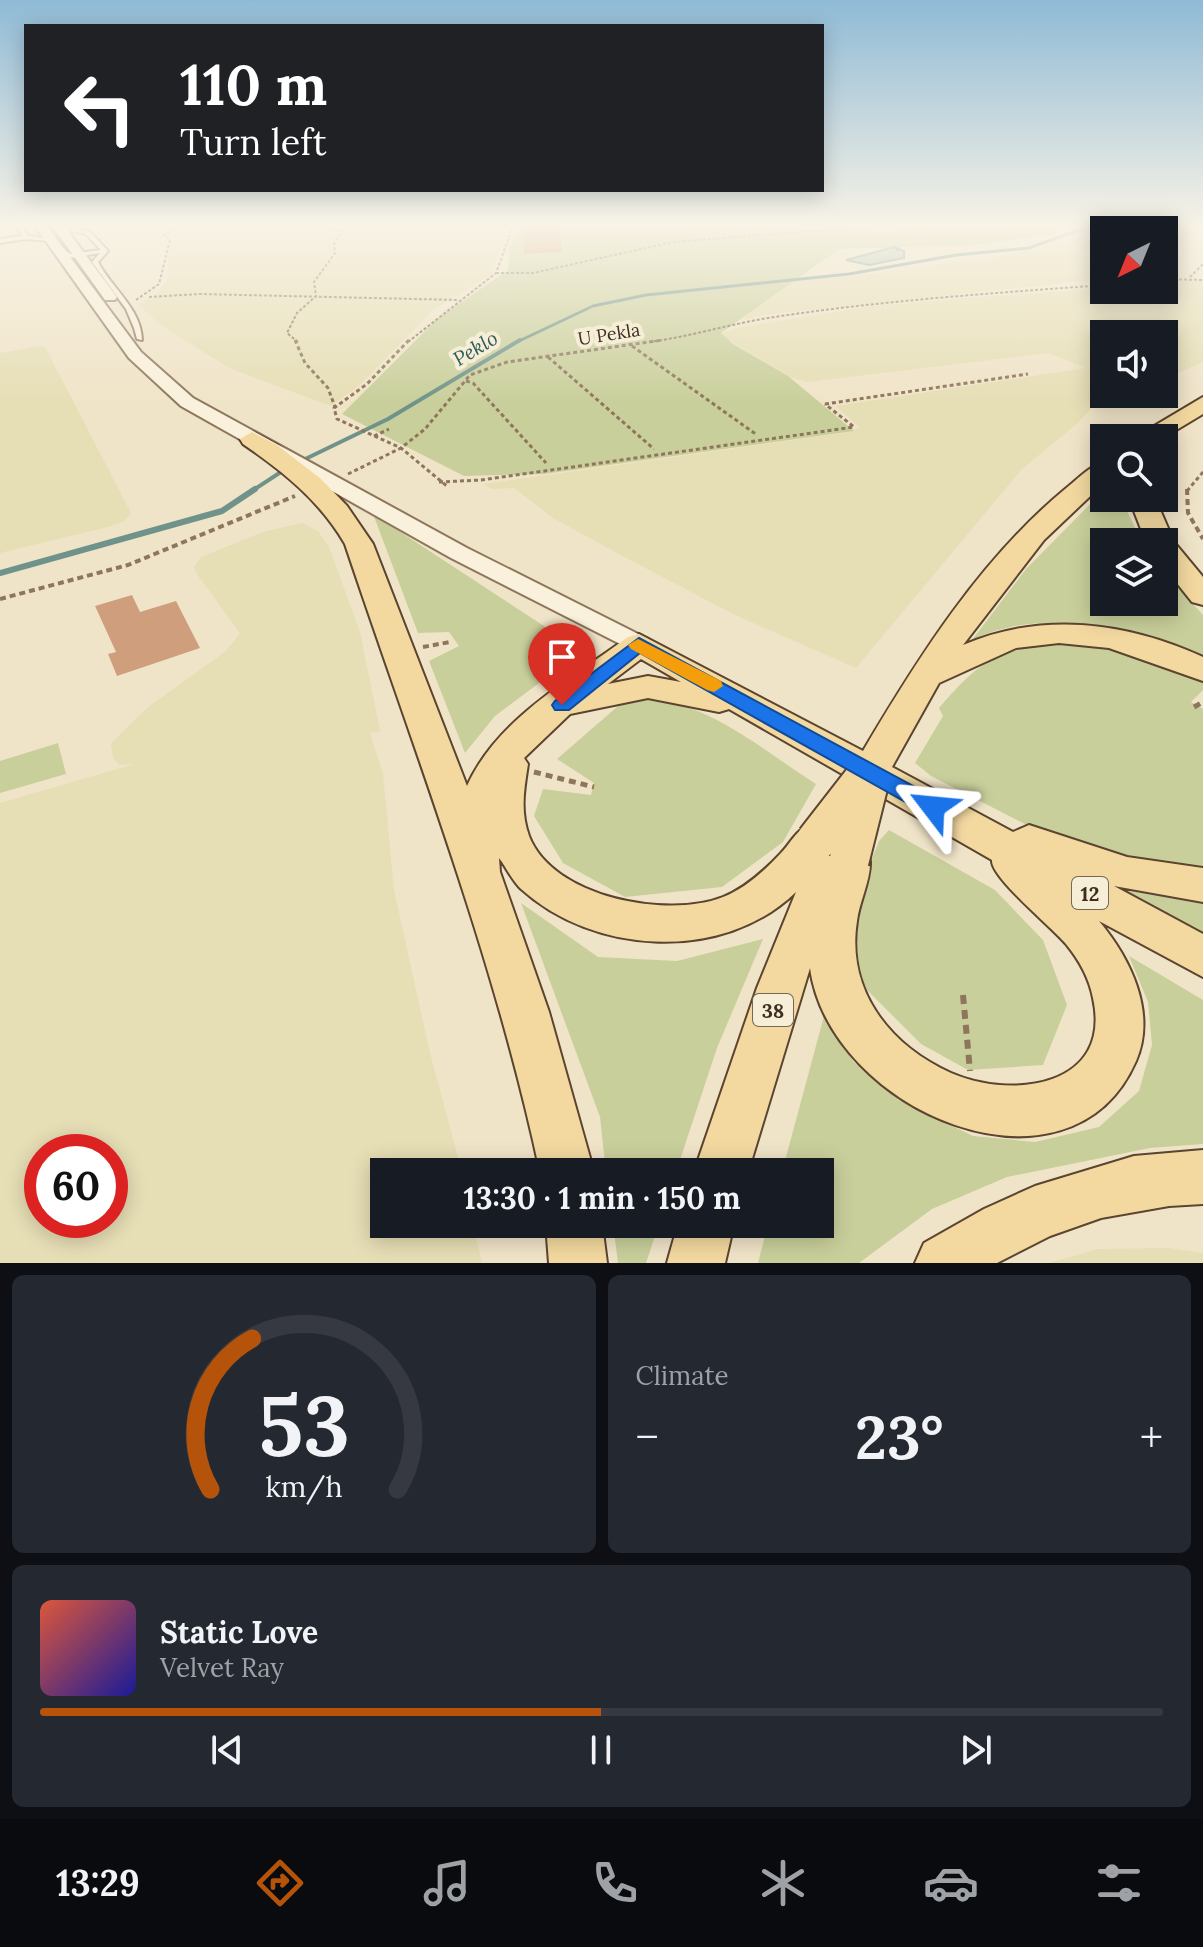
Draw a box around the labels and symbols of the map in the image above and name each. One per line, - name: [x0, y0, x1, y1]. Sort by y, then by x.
- north arrow: [1090, 216, 1178, 304]
- street label: U Pekla: [576, 318, 642, 350]
- water label: Peklo: [448, 325, 502, 371]
- pin: [528, 623, 596, 705]
- position arrow: [891, 765, 975, 849]
- road number: 12: [1072, 877, 1108, 909]
- road number: 38: [753, 994, 793, 1026]
- speed limit sign: 60: [24, 1134, 128, 1238]

